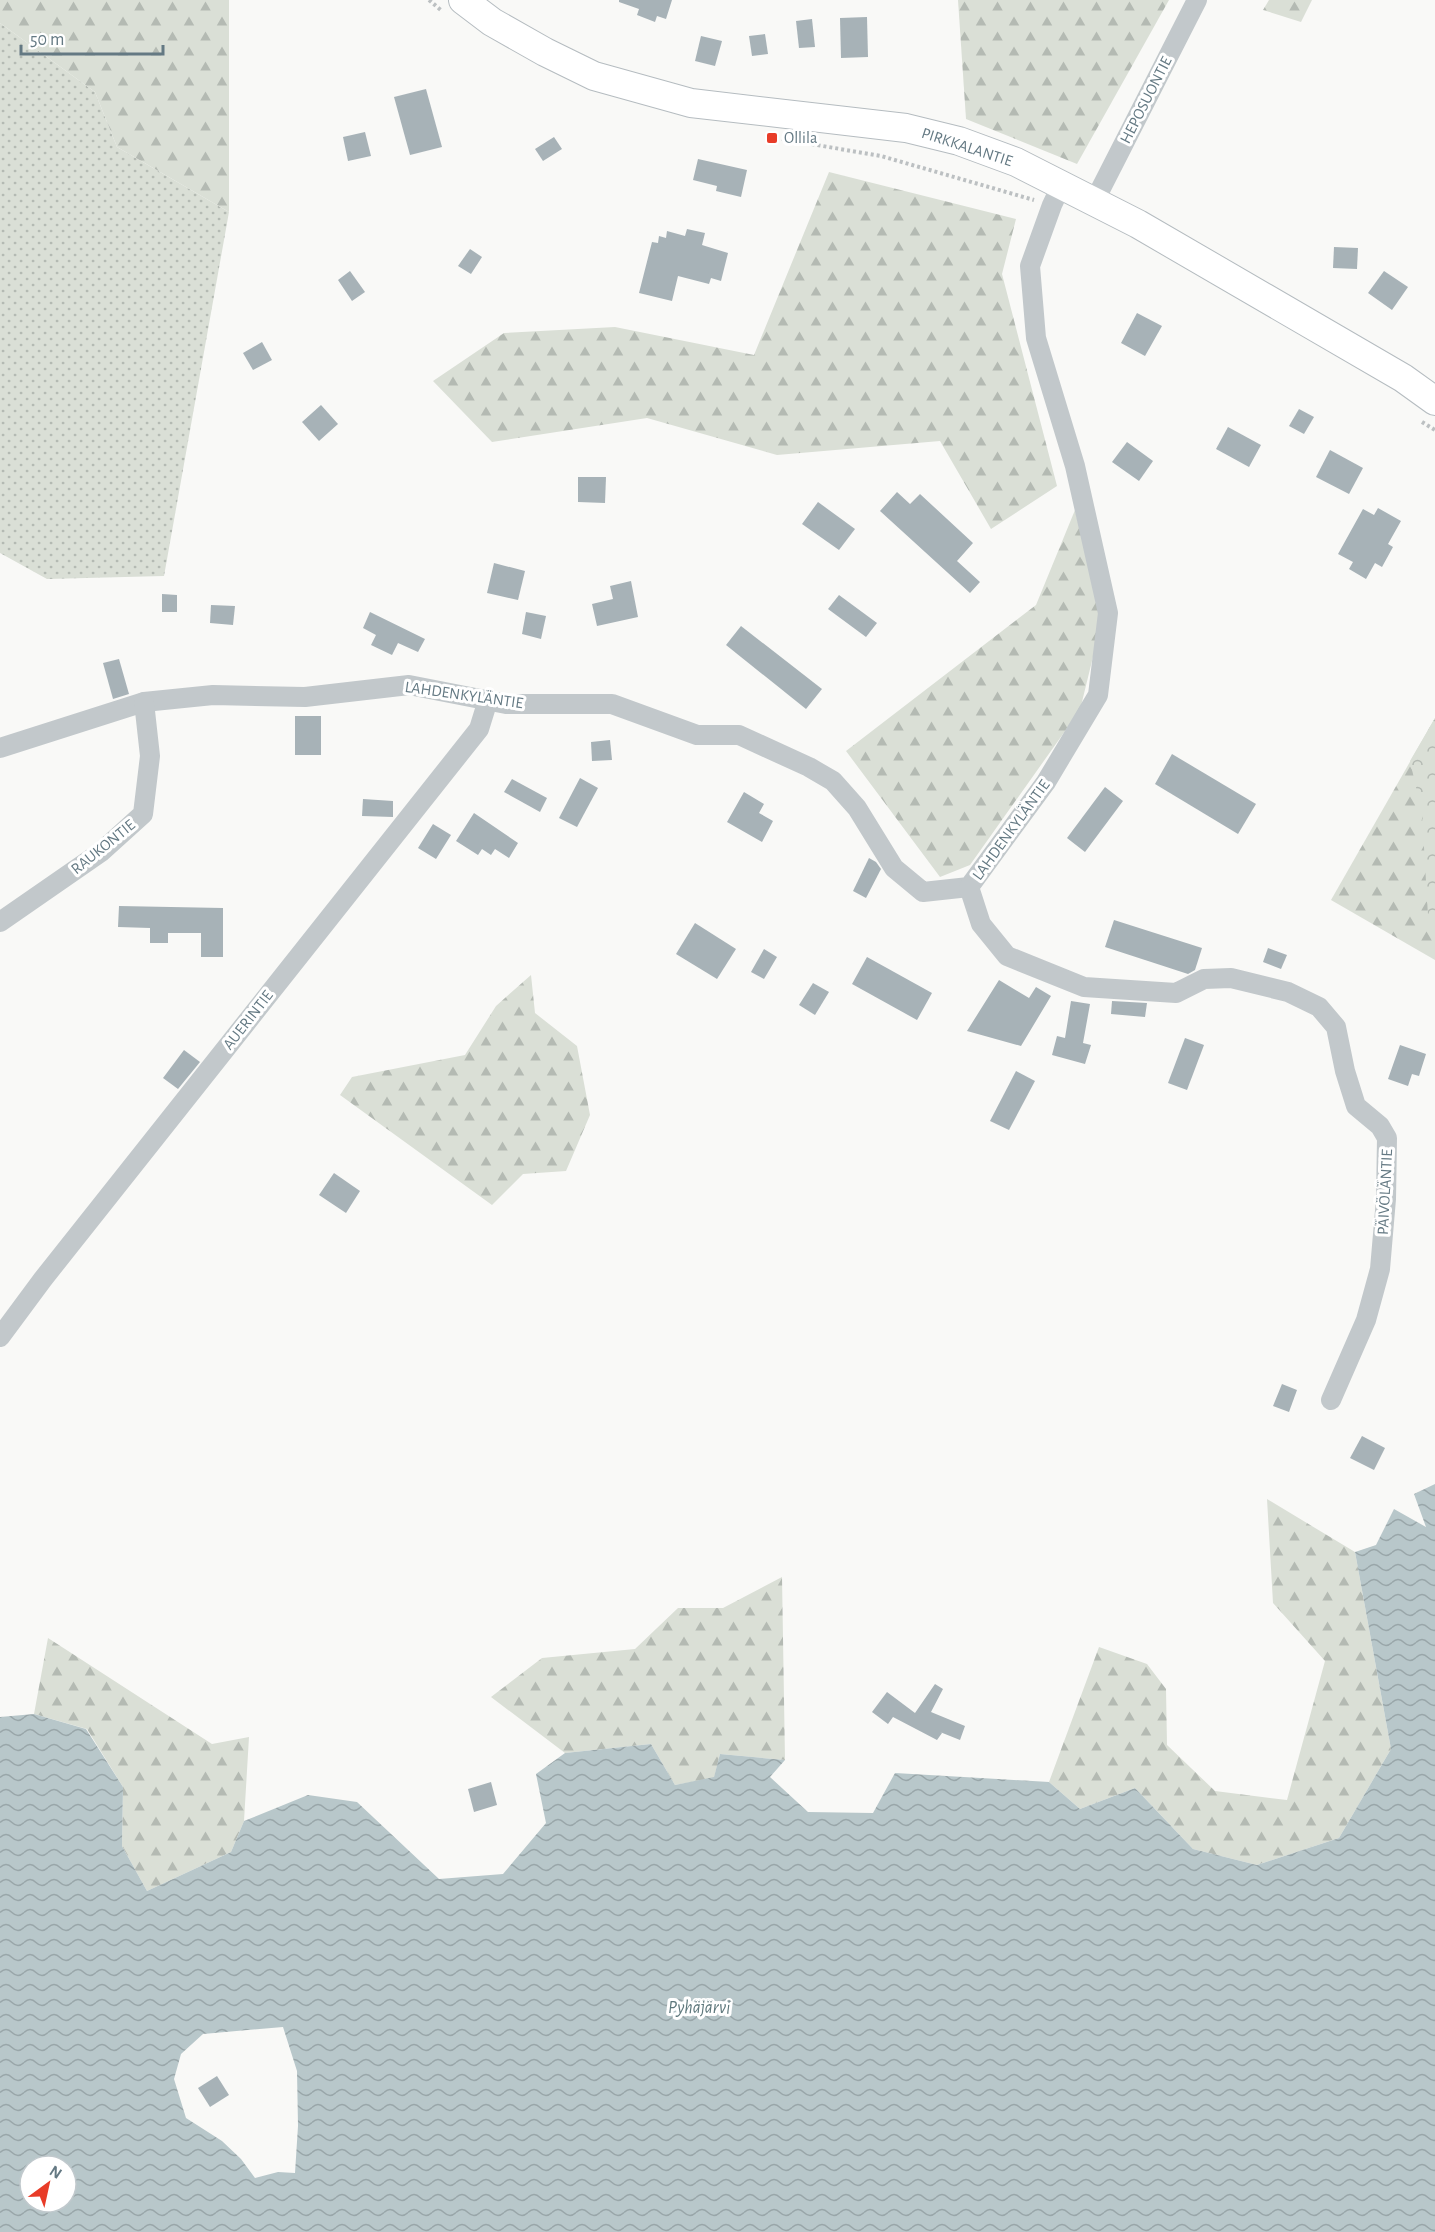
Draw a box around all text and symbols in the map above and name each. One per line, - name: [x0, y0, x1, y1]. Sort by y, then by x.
- scale bar: [21, 18, 164, 56]
- text: 50 m: [30, 31, 64, 49]
- street label: HEPOSUONTIE: [1117, 54, 1175, 146]
- street label: PIRKKALANTIE: [920, 125, 1015, 169]
- place label: Ollila: [784, 130, 817, 146]
- marker: Ollila: [765, 131, 779, 145]
- street label: LAHDENKYLÄNTIE: [404, 677, 525, 711]
- street label: LAHDENKYLÄNTIE: [968, 776, 1053, 883]
- street label: RAUKONTIE: [68, 816, 138, 877]
- street label: AUERINTIE: [220, 987, 276, 1053]
- street label: PÄIVÖLÄNTIE: [1373, 1148, 1395, 1235]
- water label: Pyhäjärvi: [668, 1999, 730, 2017]
- north arrow: [18, 2154, 78, 2214]
- text: N: [47, 2163, 65, 2182]

